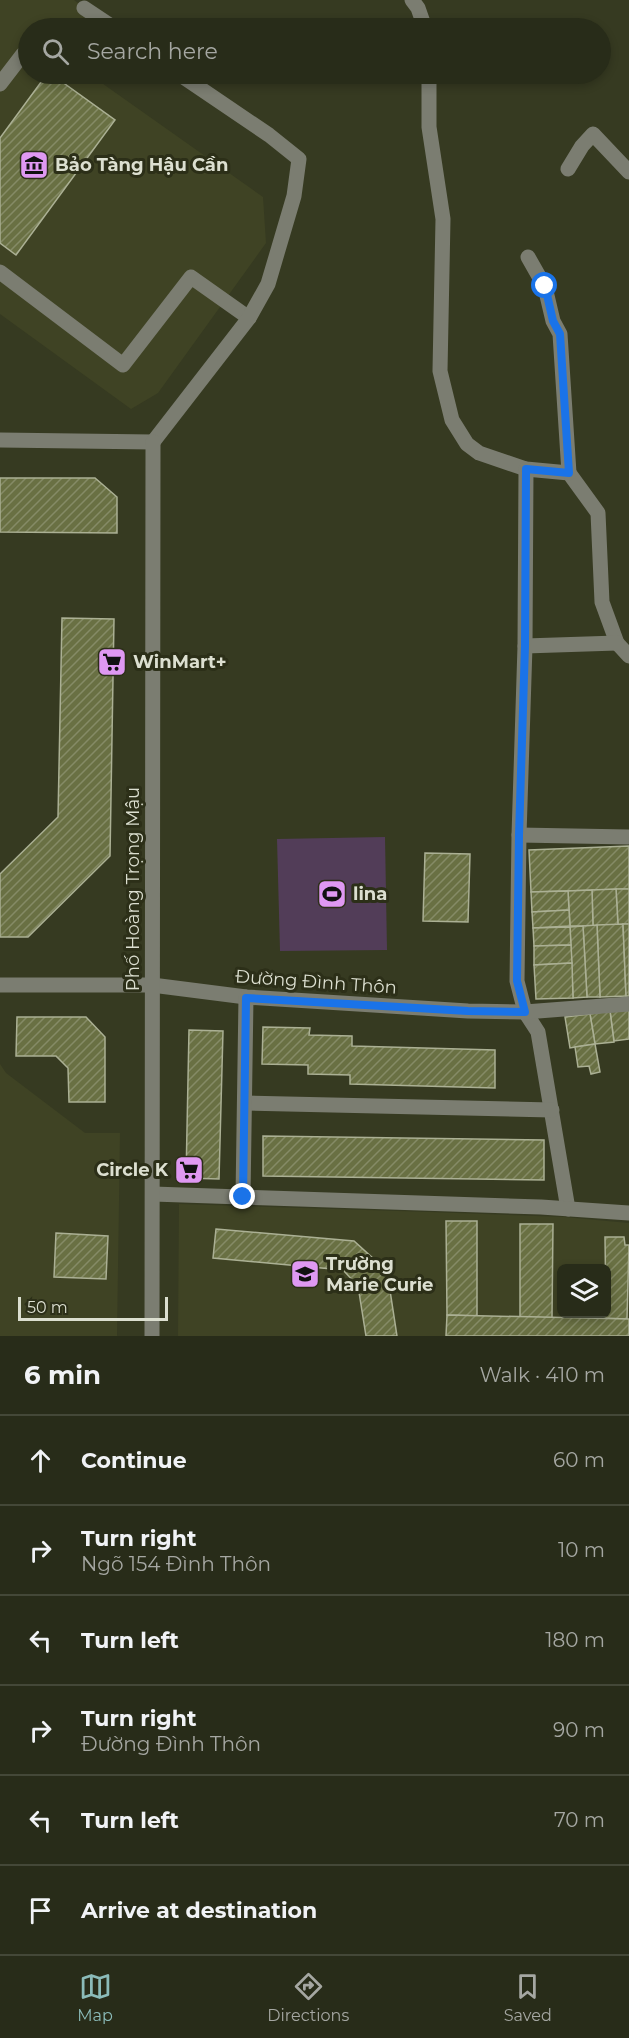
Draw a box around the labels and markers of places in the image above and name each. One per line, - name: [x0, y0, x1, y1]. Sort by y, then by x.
- museum icon: Bảo Tàng Hậu Cần: [18, 149, 50, 181]
- place label: Bảo Tàng Hậu Cần: [55, 154, 228, 176]
- supermarket icon: WinMart+: [96, 646, 128, 678]
- place label: WinMart+: [133, 651, 226, 673]
- sports icon: lina: [316, 878, 348, 910]
- place label: lina: [353, 883, 387, 905]
- supermarket icon: Circle K: [173, 1154, 205, 1186]
- place label: Circle K: [96, 1159, 169, 1181]
- place label: Trường Marie Curie: [326, 1253, 433, 1296]
- school or university icon: Trường Marie Curie: [289, 1258, 321, 1290]

